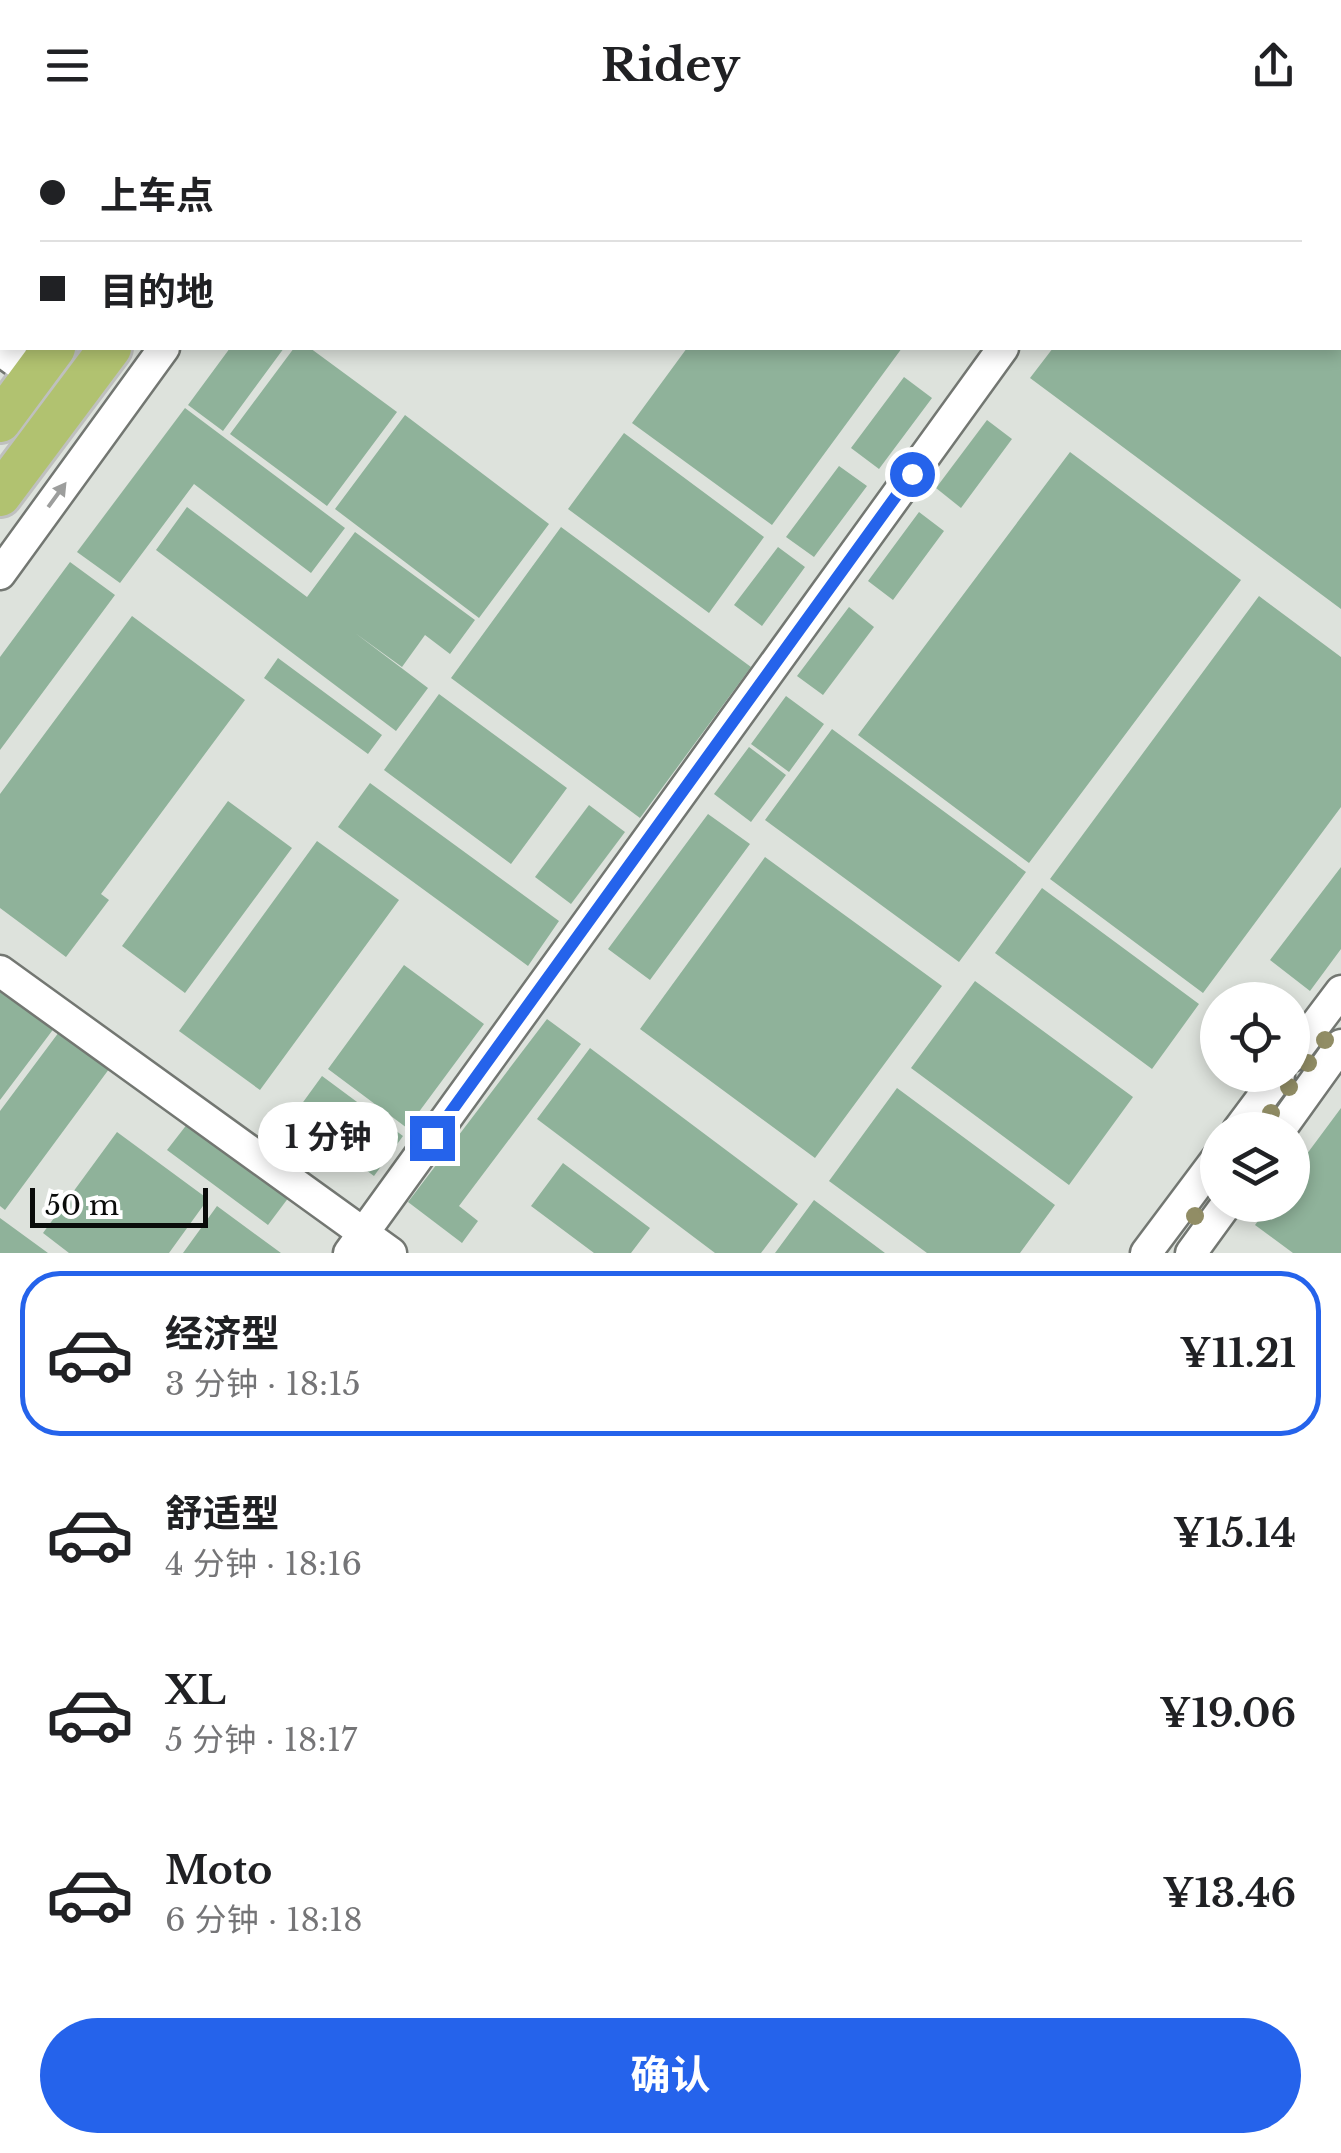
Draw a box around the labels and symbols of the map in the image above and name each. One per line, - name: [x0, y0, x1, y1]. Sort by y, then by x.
- route start: [890, 452, 935, 497]
- one-way arrow: [47, 482, 66, 508]
- callout: 1 分钟: [257, 1103, 397, 1173]
- route end: [410, 1116, 455, 1161]
- scale bar: [30, 1183, 208, 1228]

